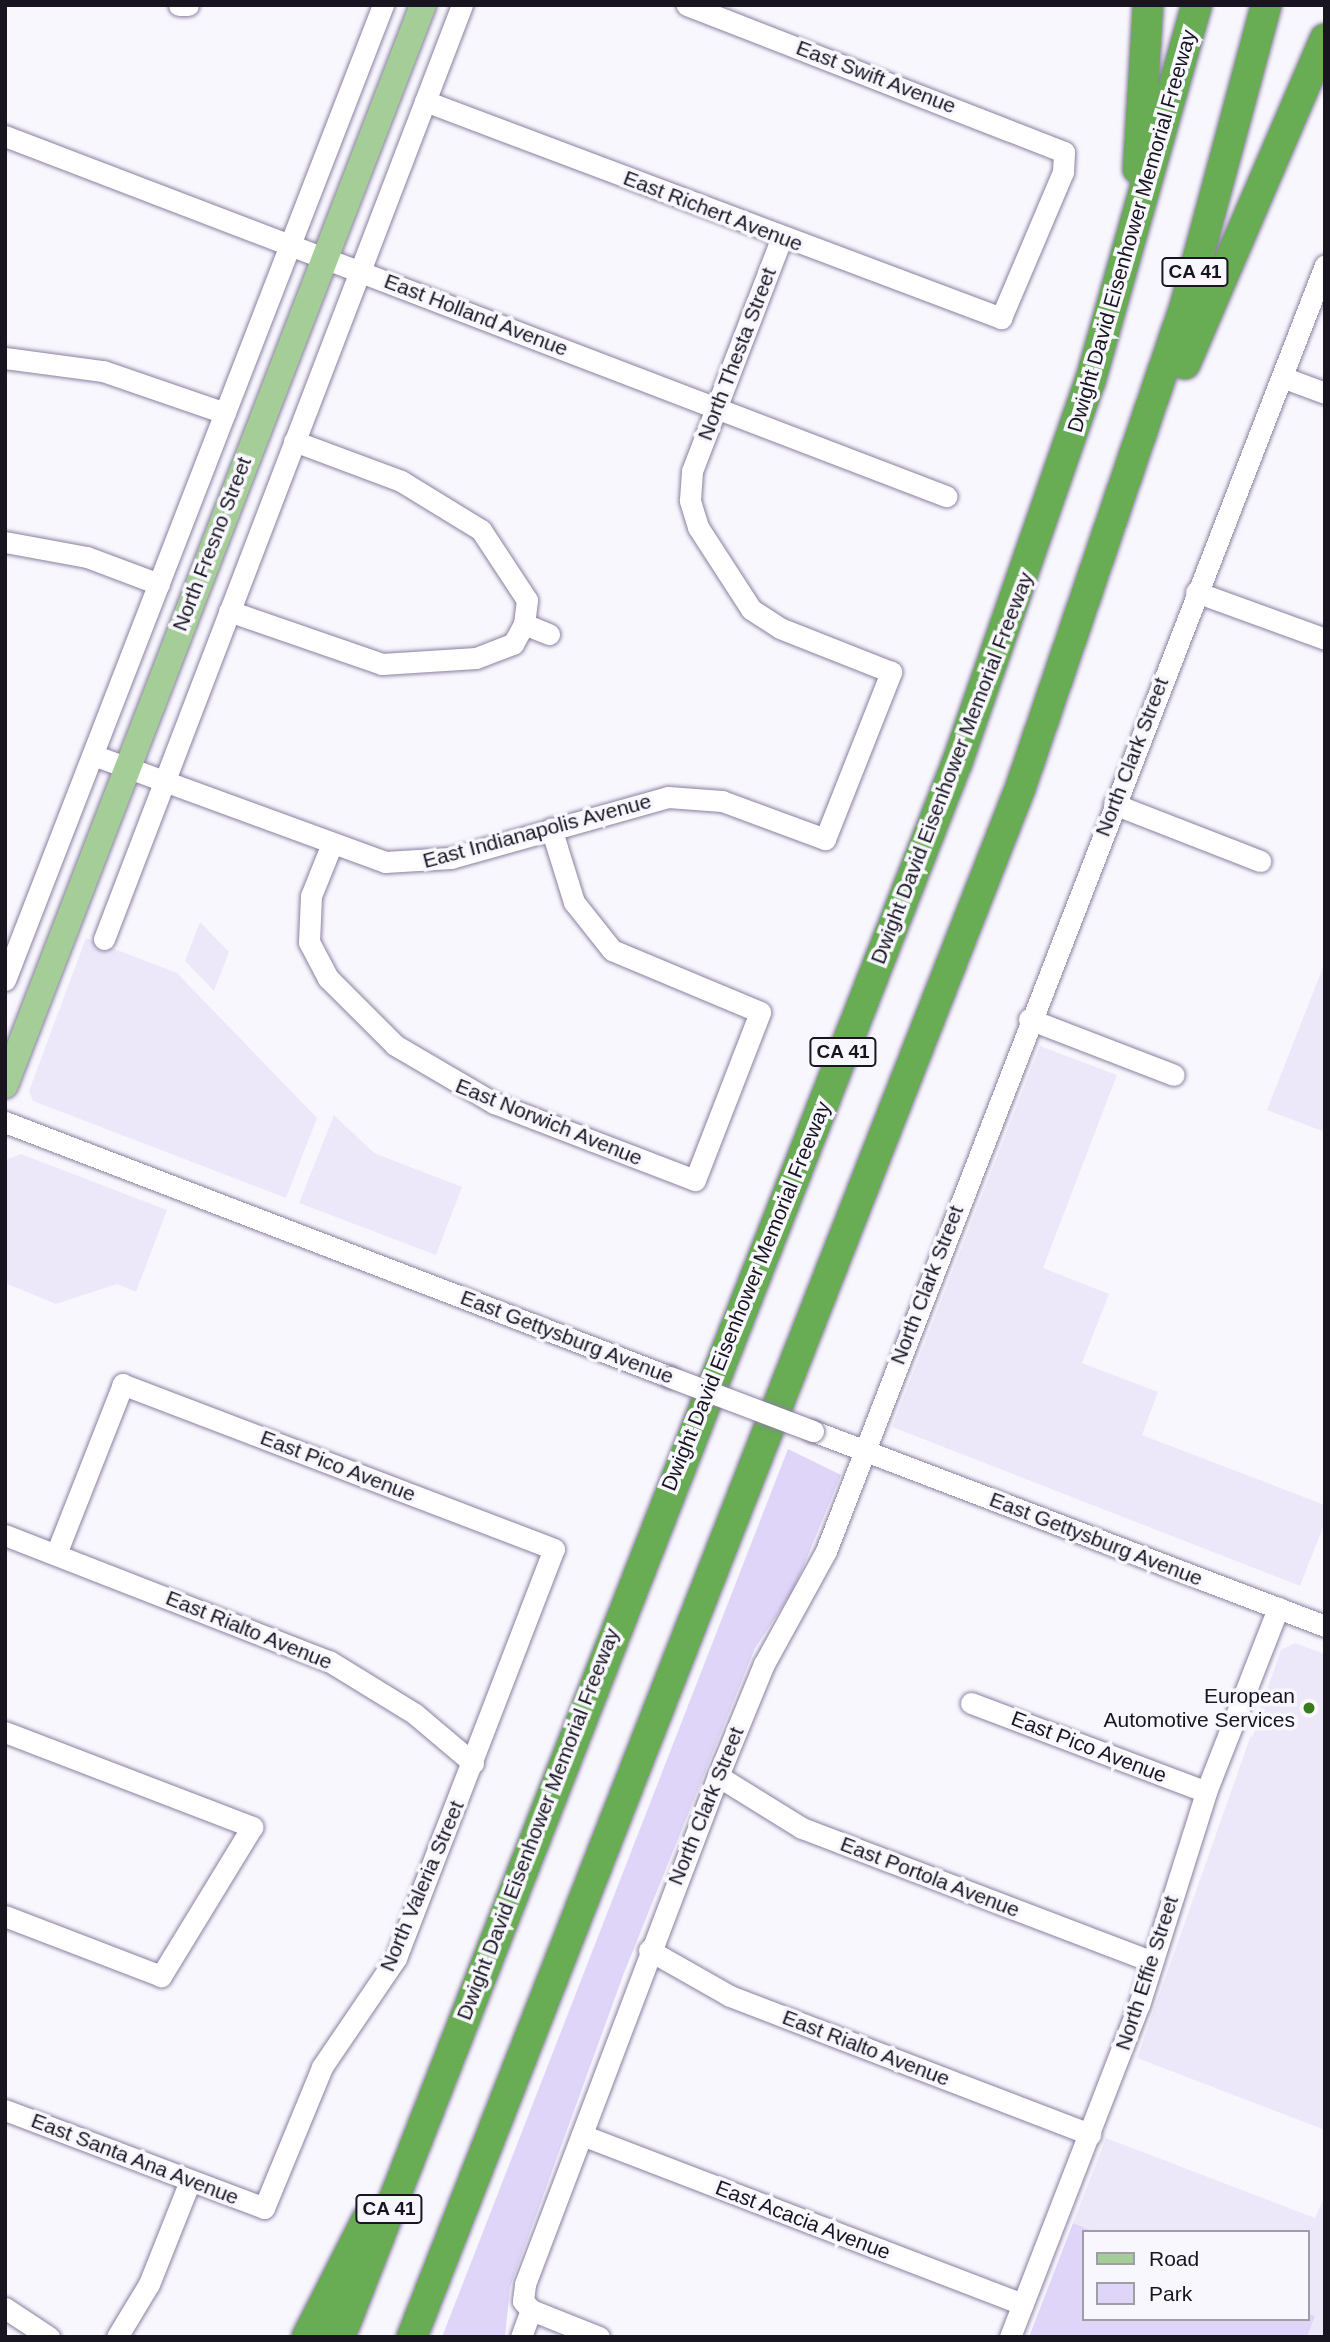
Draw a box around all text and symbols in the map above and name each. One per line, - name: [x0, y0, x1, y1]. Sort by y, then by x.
- street label: Dwight David Eisenhower Memorial Freeway: [1062, 27, 1202, 435]
- street label: East Swift Avenue: [792, 35, 960, 119]
- street label: East Richert Avenue: [619, 165, 807, 257]
- road number: CA 41: [1160, 256, 1230, 288]
- street label: North Thesta Street: [692, 264, 782, 444]
- street label: East Holland Avenue: [380, 268, 572, 362]
- street label: North Fresno Street: [167, 453, 257, 635]
- street label: Dwight David Eisenhower Memorial Freeway: [865, 568, 1039, 968]
- street label: North Clark Street: [1090, 674, 1174, 840]
- street label: East Indianapolis Avenue: [419, 788, 655, 874]
- road number: CA 41: [808, 1036, 878, 1068]
- street label: East Norwich Avenue: [451, 1073, 647, 1171]
- street label: Dwight David Eisenhower Memorial Freeway: [656, 1098, 836, 1494]
- street label: North Clark Street: [885, 1202, 969, 1368]
- street label: East Gettysburg Avenue: [456, 1285, 678, 1389]
- street label: East Pico Avenue: [256, 1425, 420, 1507]
- street label: East Gettysburg Avenue: [985, 1487, 1207, 1591]
- street label: East Rialto Avenue: [162, 1585, 336, 1675]
- street label: Dwight David Eisenhower Memorial Freeway: [451, 1624, 625, 2024]
- place label: European Automotive Services: [1104, 1683, 1295, 1733]
- marker: European Automotive Services: [1301, 1700, 1317, 1716]
- street label: East Pico Avenue: [1007, 1706, 1171, 1788]
- street label: North Clark Street: [663, 1723, 749, 1889]
- street label: North Valeria Street: [375, 1797, 469, 1975]
- street label: East Portola Avenue: [836, 1831, 1024, 1923]
- street label: North Effie Street: [1110, 1893, 1184, 2053]
- street label: East Rialto Avenue: [778, 2004, 954, 2092]
- street label: East Santa Ana Avenue: [27, 2107, 243, 2211]
- street label: East Acacia Avenue: [711, 2175, 895, 2265]
- road number: CA 41: [354, 2194, 424, 2224]
- legend: [1082, 2230, 1309, 2321]
- text: Road: [1149, 2247, 1199, 2270]
- text: Park: [1149, 2282, 1192, 2305]

